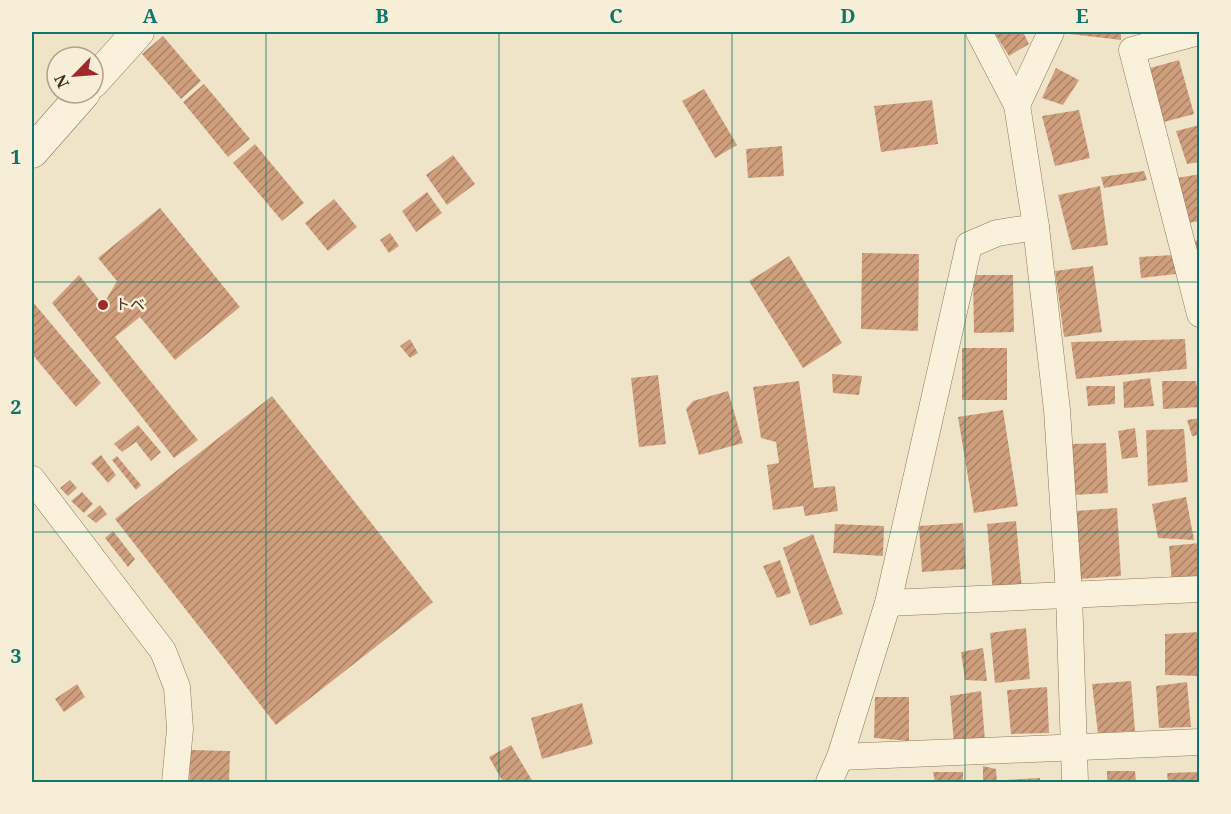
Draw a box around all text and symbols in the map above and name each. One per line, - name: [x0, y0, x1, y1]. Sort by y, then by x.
- text: A: [142, 2, 158, 29]
- text: B: [375, 2, 389, 29]
- text: C: [609, 2, 623, 29]
- text: D: [840, 2, 856, 29]
- text: E: [1075, 2, 1089, 29]
- north arrow: [45, 45, 105, 105]
- text: N: [49, 71, 74, 92]
- text: 1: [10, 143, 22, 170]
- place label: トベ: [115, 294, 145, 314]
- marker: トベ: [96, 298, 110, 312]
- text: 2: [10, 393, 22, 420]
- text: 3: [10, 642, 22, 669]

